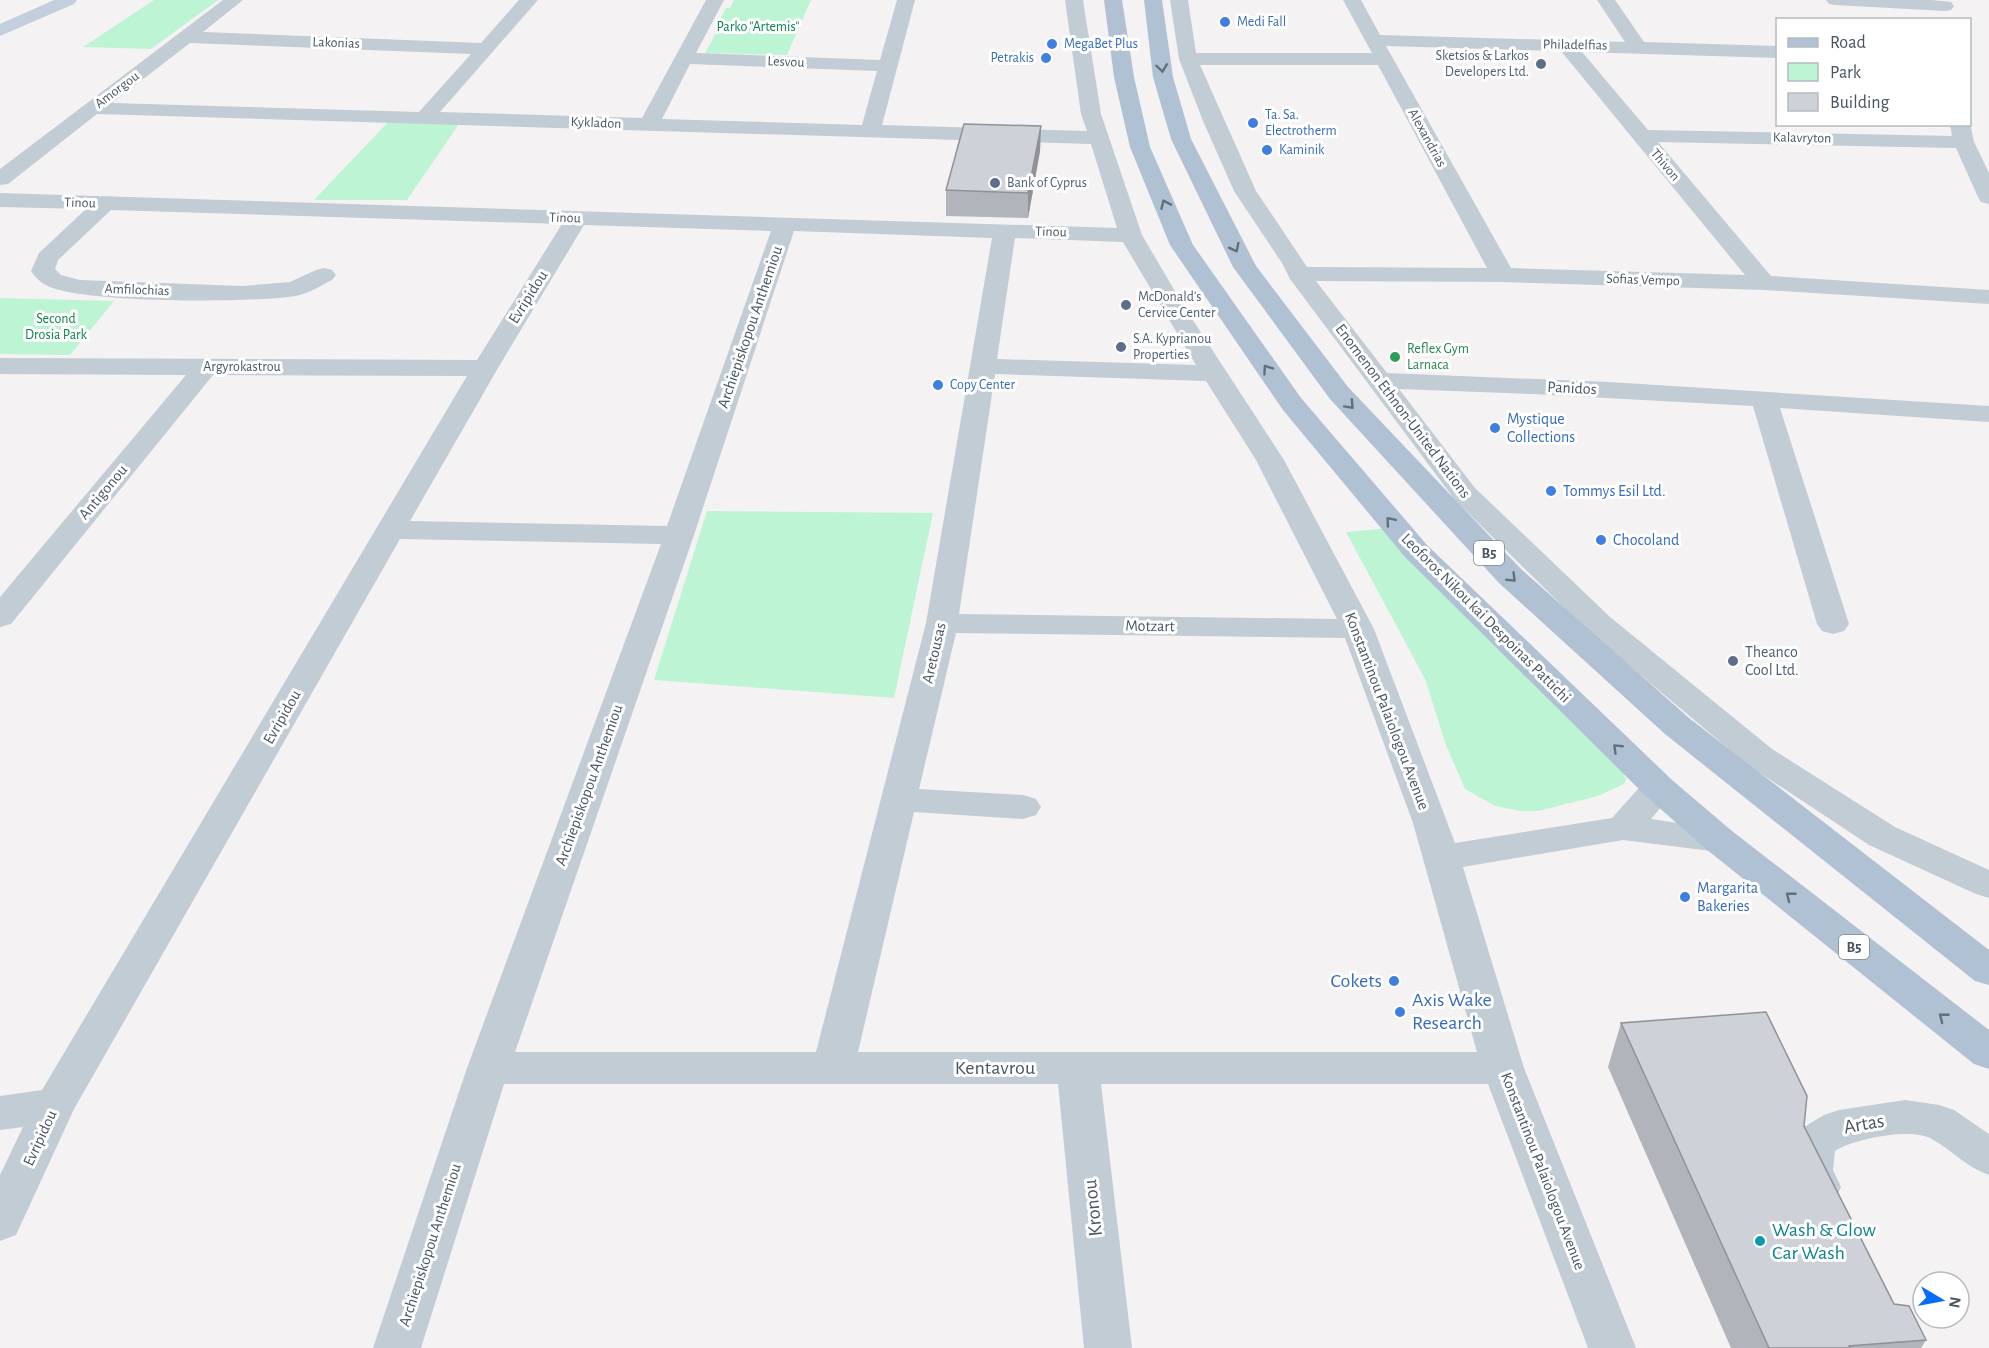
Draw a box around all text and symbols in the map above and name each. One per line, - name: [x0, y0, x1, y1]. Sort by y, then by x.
- marker: Medi Fall: [1218, 15, 1232, 29]
- place label: Medi Fall: [1237, 15, 1286, 29]
- legend: [1776, 18, 1971, 126]
- park label: Parko "Artemis": [716, 20, 800, 34]
- text: Road: [1830, 34, 1866, 52]
- street label: Lakonias: [312, 35, 360, 51]
- marker: MegaBet Plus: [1045, 37, 1059, 51]
- place label: MegaBet Plus: [1064, 37, 1138, 51]
- street label: Philadelfias: [1543, 37, 1607, 53]
- place label: Sketsios & Larkos Developers Ltd.: [1436, 49, 1529, 79]
- place label: Petrakis: [991, 51, 1034, 65]
- marker: Petrakis: [1039, 51, 1053, 65]
- street label: Lesvou: [767, 54, 805, 70]
- marker: Sketsios & Larkos Developers Ltd.: [1534, 57, 1548, 71]
- one-way arrow: [1155, 64, 1167, 73]
- text: Park: [1830, 64, 1862, 82]
- street label: Amorgou: [92, 69, 142, 111]
- text: Building: [1830, 94, 1890, 112]
- street label: Alexandrias: [1405, 107, 1449, 169]
- place label: Ta. Sa. Electrotherm: [1265, 108, 1337, 138]
- street label: Kykladon: [570, 115, 622, 131]
- marker: Ta. Sa. Electrotherm: [1246, 116, 1260, 130]
- street label: Kalavryton: [1773, 130, 1831, 146]
- marker: Kaminik: [1260, 143, 1274, 157]
- place label: Kaminik: [1279, 143, 1325, 157]
- street label: Thivon: [1648, 146, 1682, 184]
- marker: Bank of Cyprus: [988, 176, 1002, 190]
- place label: Bank of Cyprus: [1007, 176, 1087, 190]
- street label: Tinou: [64, 195, 96, 211]
- one-way arrow: [1160, 200, 1172, 211]
- street label: Tinou: [549, 210, 581, 226]
- street label: Tinou: [1035, 224, 1067, 240]
- one-way arrow: [1228, 241, 1240, 252]
- street label: Archiepiskopou Anthemiou: [715, 244, 785, 410]
- street label: Evripidou: [505, 268, 551, 326]
- street label: Sofias Vempo: [1606, 272, 1680, 288]
- street label: Amfilochias: [104, 282, 170, 298]
- place label: McDonald's Cervice Center: [1138, 290, 1216, 320]
- marker: McDonald's Cervice Center: [1119, 298, 1133, 312]
- park label: Second Drosia Park: [25, 312, 88, 342]
- street label: Enomenon Ethnon-United Nations: [1332, 321, 1474, 501]
- place label: S.A. Kyprianou Properties: [1133, 332, 1211, 362]
- marker: S.A. Kyprianou Properties: [1114, 340, 1128, 354]
- place label: Reflex Gym Larnaca: [1407, 342, 1469, 372]
- marker: Reflex Gym Larnaca: [1388, 350, 1402, 364]
- street label: Argyrokastrou: [203, 360, 281, 374]
- one-way arrow: [1263, 365, 1274, 376]
- marker: Copy Center: [931, 378, 945, 392]
- place label: Copy Center: [950, 378, 1015, 392]
- street label: Panidos: [1547, 379, 1597, 397]
- one-way arrow: [1343, 398, 1354, 408]
- place label: Mystique Collections: [1507, 411, 1575, 445]
- marker: Mystique Collections: [1488, 421, 1502, 435]
- street label: Antigonou: [76, 462, 130, 522]
- place label: Tommys Esil Ltd.: [1563, 483, 1666, 500]
- marker: Tommys Esil Ltd.: [1544, 484, 1558, 498]
- one-way arrow: [1386, 517, 1397, 528]
- street label: Leoforos Nikou kai Despoinas Pattichi: [1398, 530, 1574, 706]
- place label: Chocoland: [1613, 532, 1679, 548]
- marker: Chocoland: [1594, 533, 1608, 547]
- road number: B5: [1474, 541, 1504, 565]
- one-way arrow: [1505, 570, 1516, 581]
- street label: Konstantinou Palaiologou Avenue: [1342, 610, 1432, 812]
- street label: Motzart: [1125, 618, 1175, 634]
- street label: Aretousas: [919, 621, 949, 685]
- place label: Theanco Cool Ltd.: [1745, 644, 1799, 678]
- marker: Theanco Cool Ltd.: [1726, 654, 1740, 668]
- street label: Evripidou: [260, 687, 304, 747]
- street label: Archiepiskopou Anthemiou: [552, 702, 626, 868]
- one-way arrow: [1613, 744, 1624, 755]
- place label: Margarita Bakeries: [1697, 880, 1758, 914]
- marker: Margarita Bakeries: [1678, 890, 1692, 904]
- one-way arrow: [1786, 892, 1797, 903]
- road number: B5: [1839, 935, 1869, 959]
- place label: Cokets: [1330, 971, 1382, 991]
- marker: Cokets: [1387, 974, 1401, 988]
- place label: Axis Wake Research: [1412, 990, 1492, 1033]
- marker: Axis Wake Research: [1393, 1005, 1407, 1019]
- one-way arrow: [1939, 1013, 1950, 1024]
- street label: Kentavrou: [955, 1058, 1035, 1078]
- street label: Konstantinou Palaiologou Avenue: [1498, 1070, 1588, 1272]
- street label: Evripidou: [20, 1108, 60, 1168]
- street label: Artas: [1842, 1111, 1886, 1137]
- street label: Archiepiskopou Anthemiou: [396, 1161, 464, 1329]
- street label: Kronou: [1080, 1179, 1106, 1237]
- place label: Wash & Glow Car Wash: [1772, 1220, 1877, 1263]
- marker: Wash & Glow Car Wash: [1753, 1234, 1767, 1248]
- north arrow: [1911, 1270, 1971, 1330]
- text: N: [1946, 1296, 1964, 1309]

